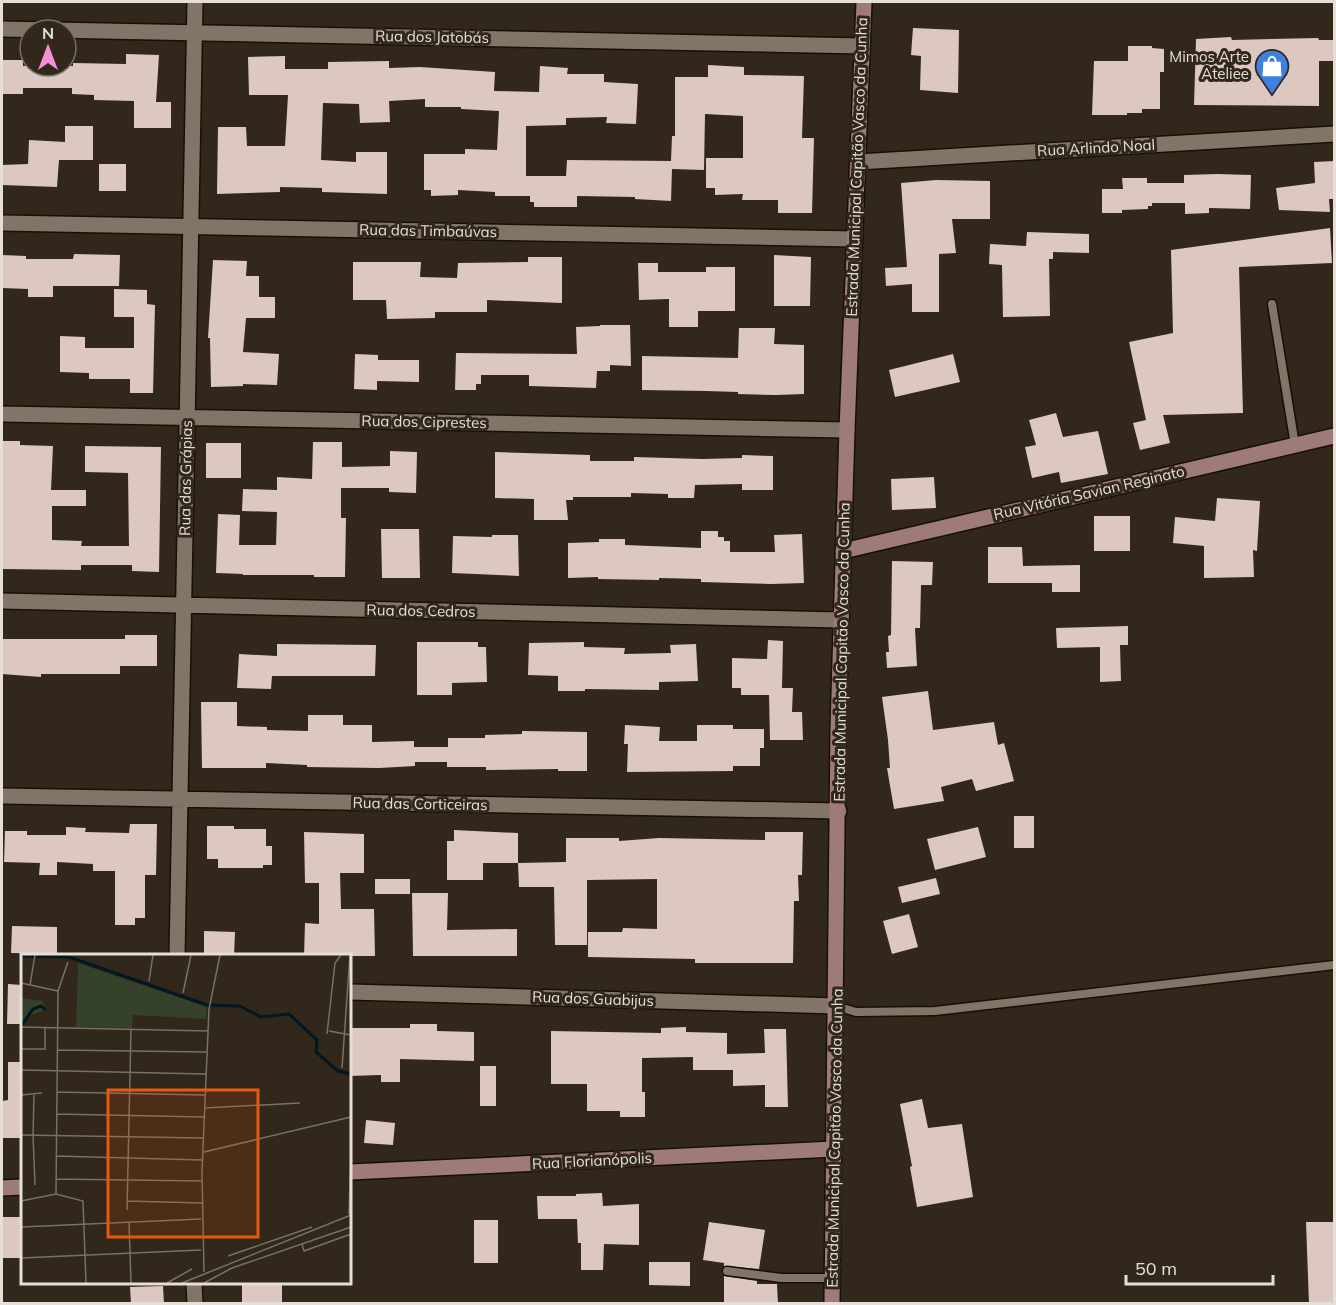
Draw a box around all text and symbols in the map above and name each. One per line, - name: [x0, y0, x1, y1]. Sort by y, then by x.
- street label: Estrada Municipal Capitão Vasco da Cunha: [842, 17, 871, 317]
- north arrow: [18, 18, 78, 78]
- text: N: [42, 23, 54, 43]
- street label: Rua dos Jatobás: [375, 26, 489, 47]
- place label: Mimos Arte Ateliee: [1169, 47, 1249, 83]
- shop icon: Mimos Arte Ateliee: [1254, 48, 1290, 95]
- street label: Rua Arlindo Noal: [1036, 135, 1155, 160]
- street label: Rua das Timbaúvas: [359, 220, 497, 241]
- street label: Rua dos Ciprestes: [361, 411, 487, 432]
- street label: Rua das Grápias: [175, 420, 196, 536]
- street label: Rua Vitória Savian Reginato: [991, 461, 1186, 524]
- street label: Estrada Municipal Capitão Vasco da Cunha: [829, 502, 854, 802]
- street label: Rua dos Cedros: [366, 600, 476, 621]
- street label: Rua das Corticeiras: [352, 793, 488, 814]
- inset map: [21, 954, 351, 1284]
- street label: Rua dos Guabijus: [532, 987, 654, 1010]
- street label: Estrada Municipal Capitão Vasco da Cunha: [822, 988, 847, 1288]
- street label: Rua Florianópolis: [532, 1148, 652, 1173]
- scale bar: [1126, 1248, 1273, 1286]
- text: 50 m: [1135, 1257, 1177, 1280]

